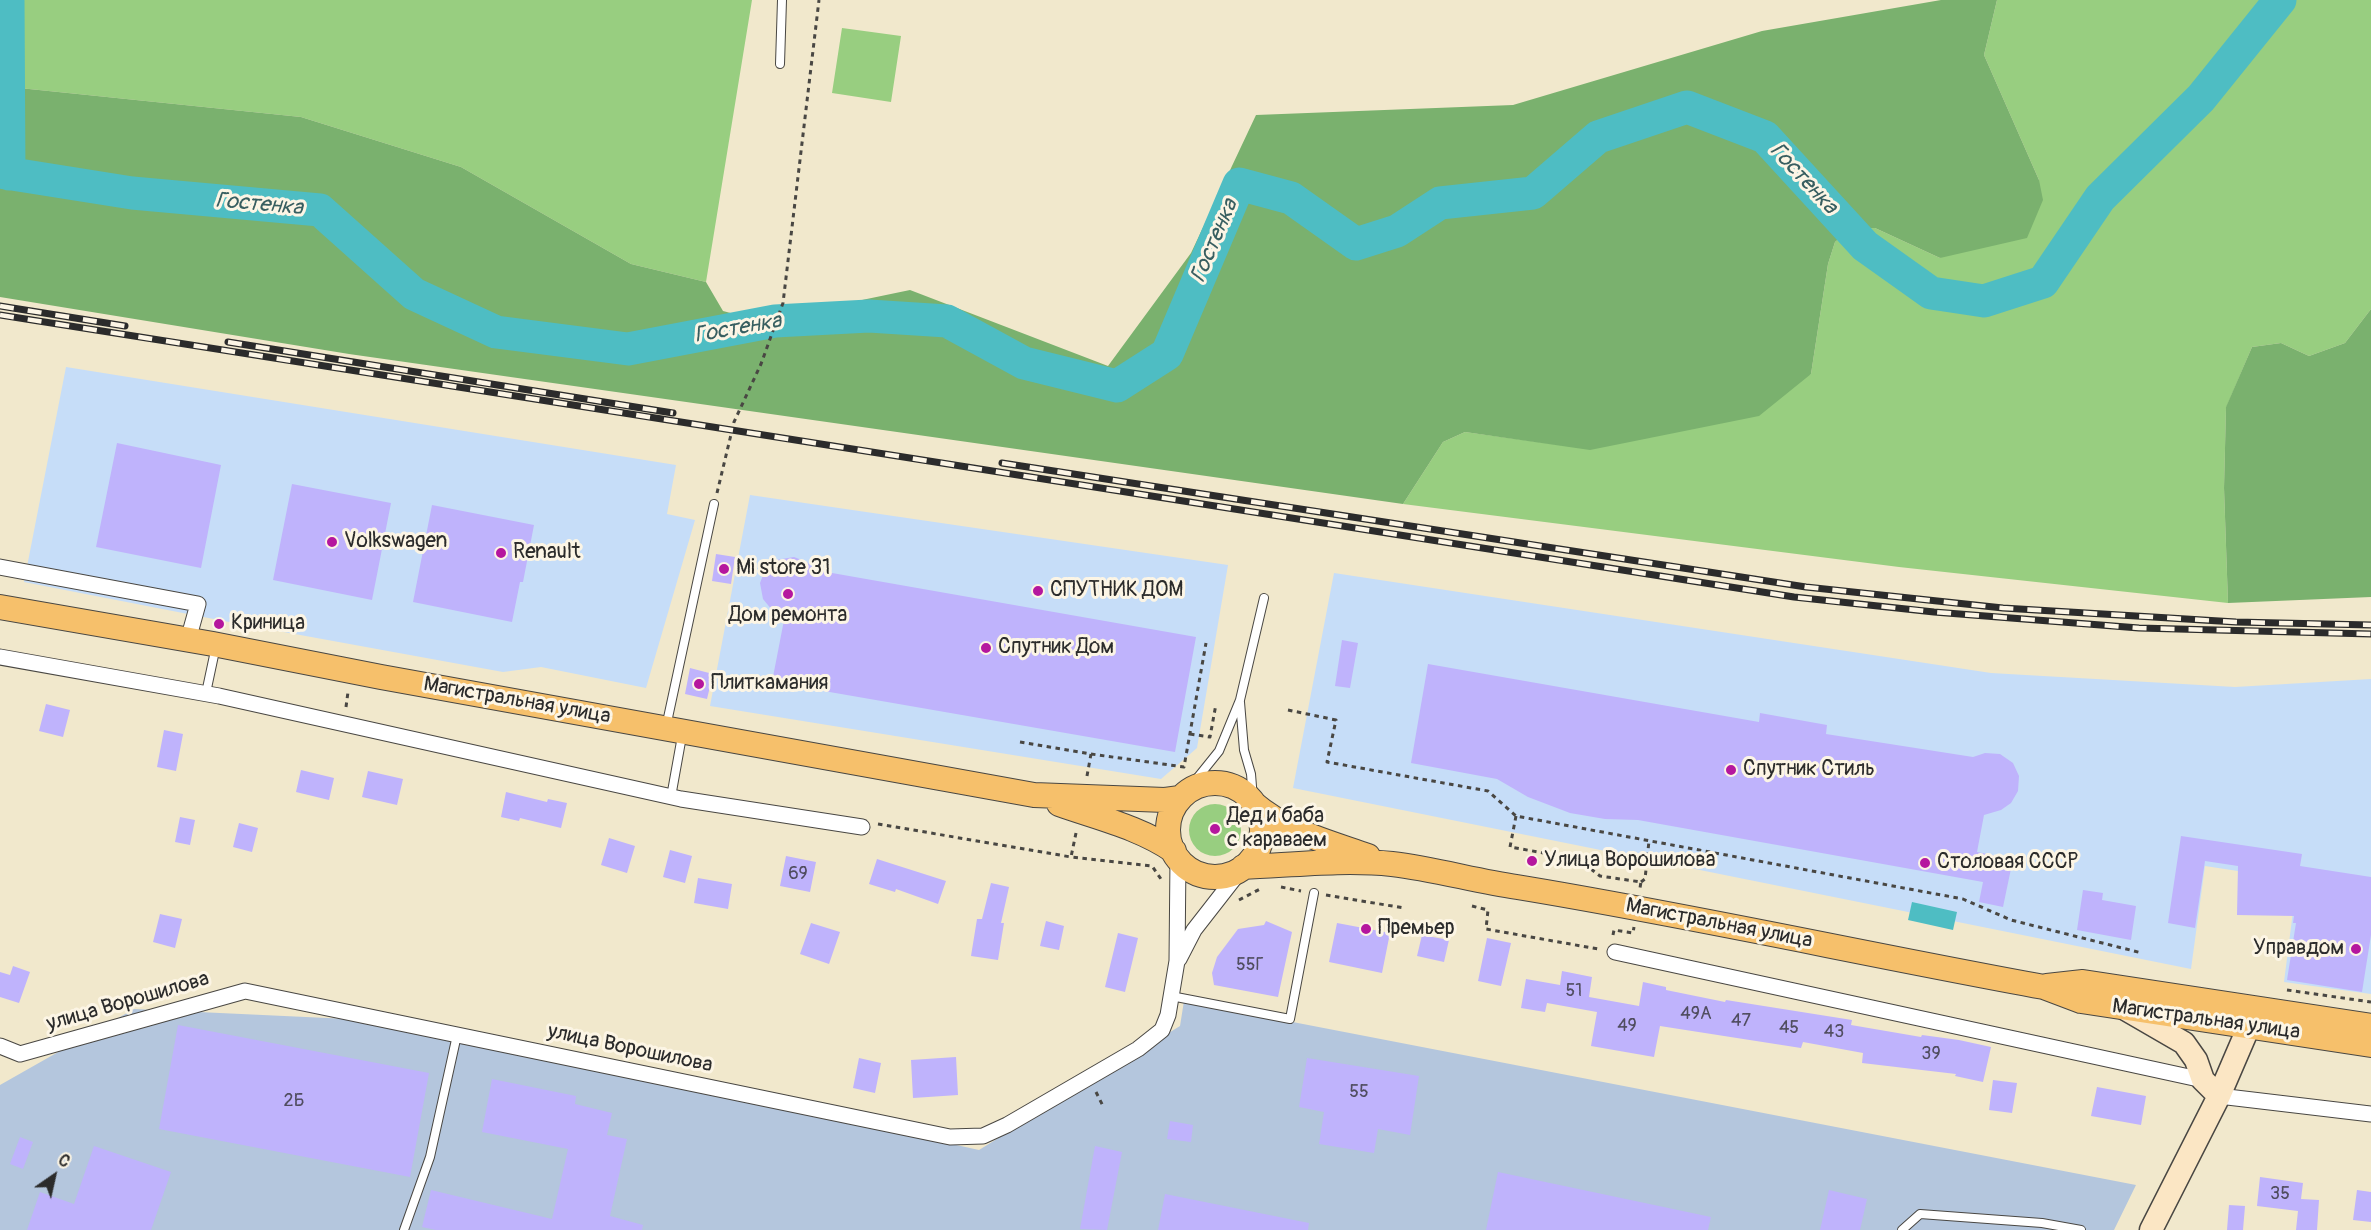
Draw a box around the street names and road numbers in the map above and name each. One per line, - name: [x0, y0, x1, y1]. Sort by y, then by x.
- street label: Магистральная улица: [421, 672, 613, 730]
- street label: Магистральная улица: [1624, 894, 1814, 954]
- street label: улица Ворошилова: [44, 967, 212, 1037]
- street label: Магистральная улица: [2110, 994, 2302, 1046]
- street label: улица Ворошилова: [545, 1019, 715, 1079]

